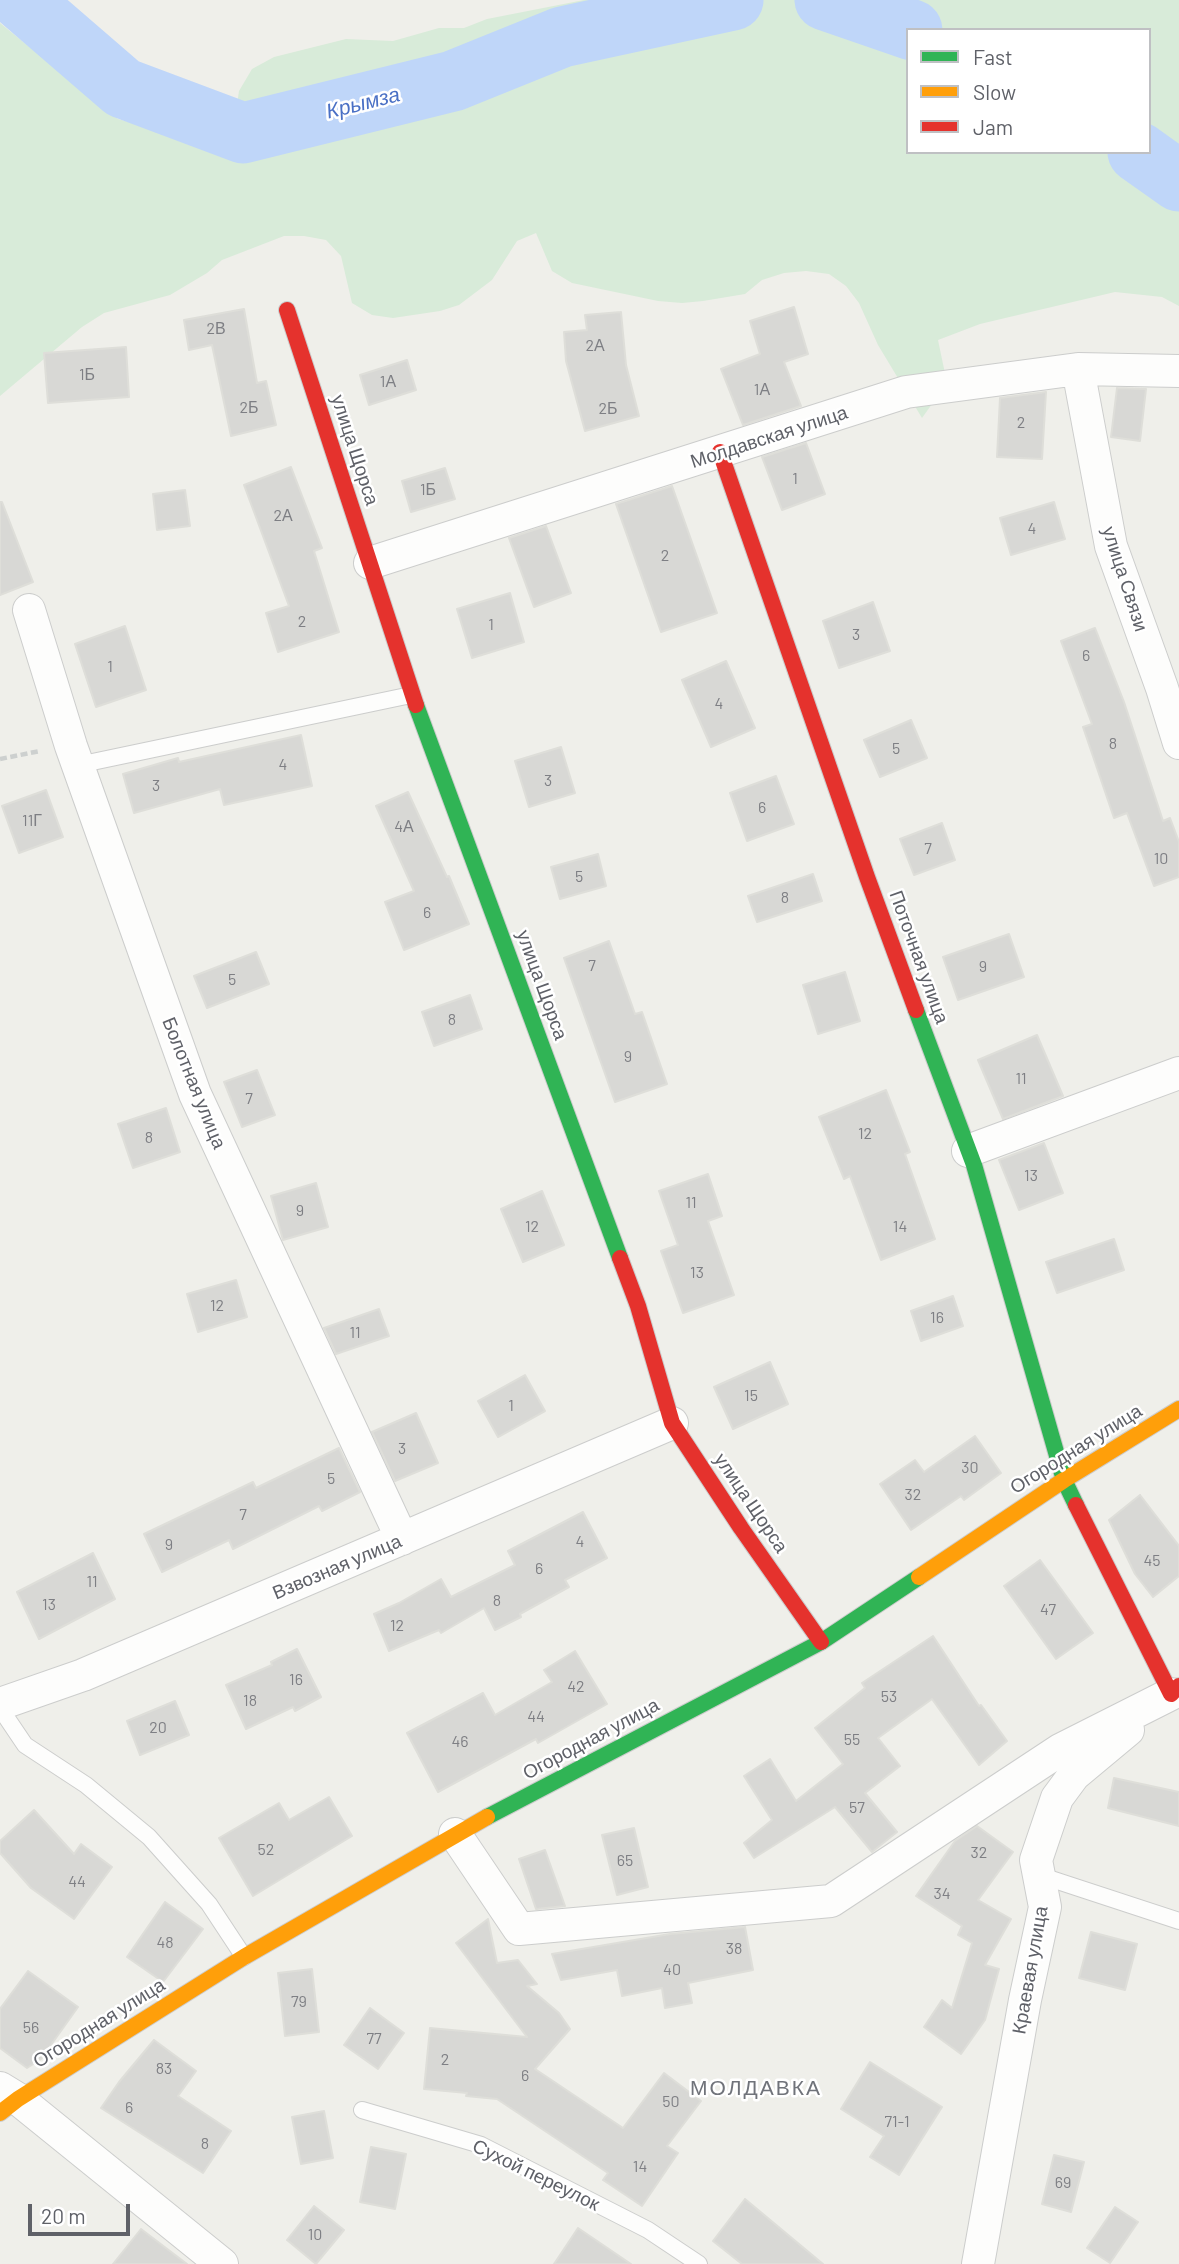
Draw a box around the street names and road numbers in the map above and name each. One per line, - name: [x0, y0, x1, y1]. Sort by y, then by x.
- street label: улица Щорса: [326, 392, 384, 508]
- street label: Молдавская улица: [688, 401, 850, 473]
- street label: улица Связи: [1097, 524, 1153, 634]
- street label: Поточная улица: [884, 887, 954, 1027]
- street label: улица Щорса: [512, 927, 572, 1043]
- street label: Болотная улица: [157, 1014, 231, 1152]
- street label: Огородная улица: [1006, 1399, 1146, 1499]
- street label: улица Щорса: [709, 1449, 793, 1557]
- street label: Взвозная улица: [269, 1530, 405, 1604]
- street label: Огородная улица: [519, 1693, 663, 1785]
- street label: Краевая улица: [1008, 1904, 1052, 2036]
- street label: Огородная улица: [29, 1973, 169, 2073]
- street label: Сухой переулок: [469, 2134, 603, 2216]

